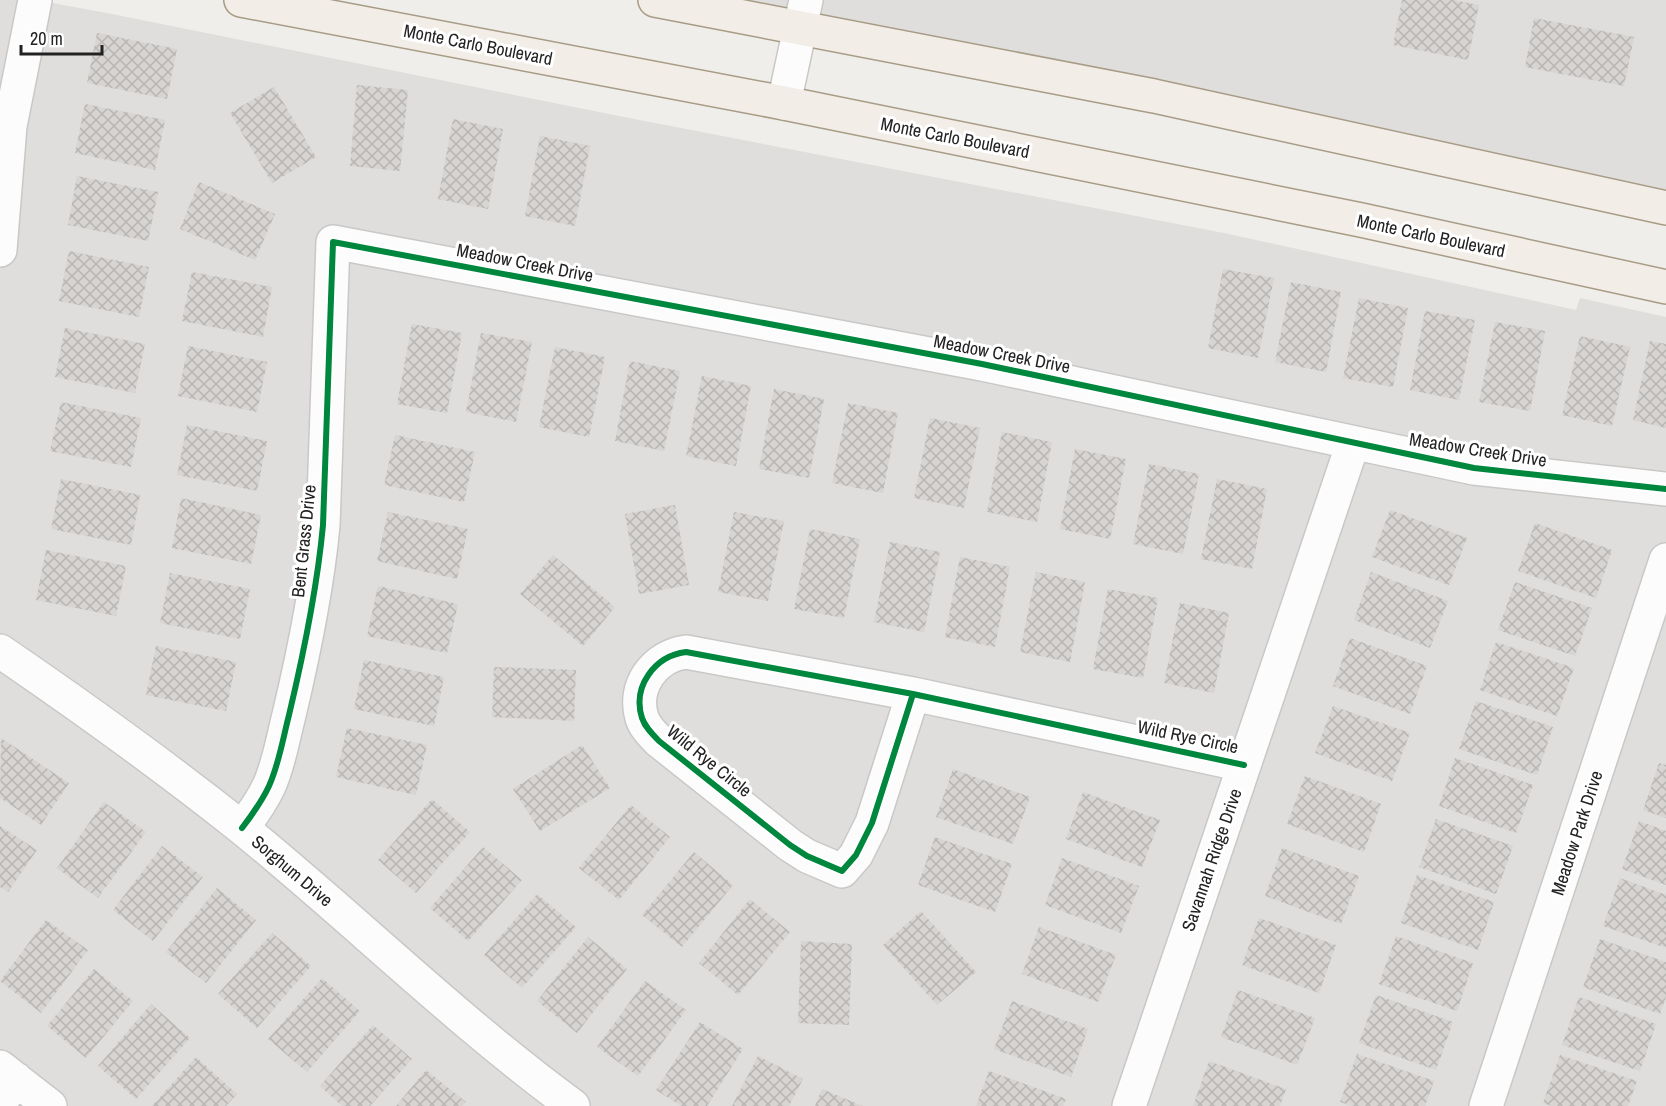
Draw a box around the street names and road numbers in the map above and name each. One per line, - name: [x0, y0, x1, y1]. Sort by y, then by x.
- street label: Monte Carlo Boulevard: [402, 18, 555, 71]
- street label: Monte Carlo Boulevard: [879, 111, 1032, 164]
- street label: Monte Carlo Boulevard: [1355, 208, 1508, 263]
- street label: Meadow Creek Drive: [455, 237, 596, 288]
- street label: Meadow Creek Drive: [932, 328, 1073, 379]
- street label: Meadow Creek Drive: [1408, 426, 1548, 473]
- street label: Bent Grass Drive: [285, 483, 322, 599]
- street label: Wild Rye Circle: [1135, 714, 1241, 759]
- street label: Wild Rye Circle: [662, 719, 757, 803]
- street label: Meadow Park Drive: [1545, 767, 1608, 898]
- street label: Savannah Ridge Drive: [1175, 785, 1248, 935]
- street label: Sorghum Drive: [246, 829, 338, 912]

